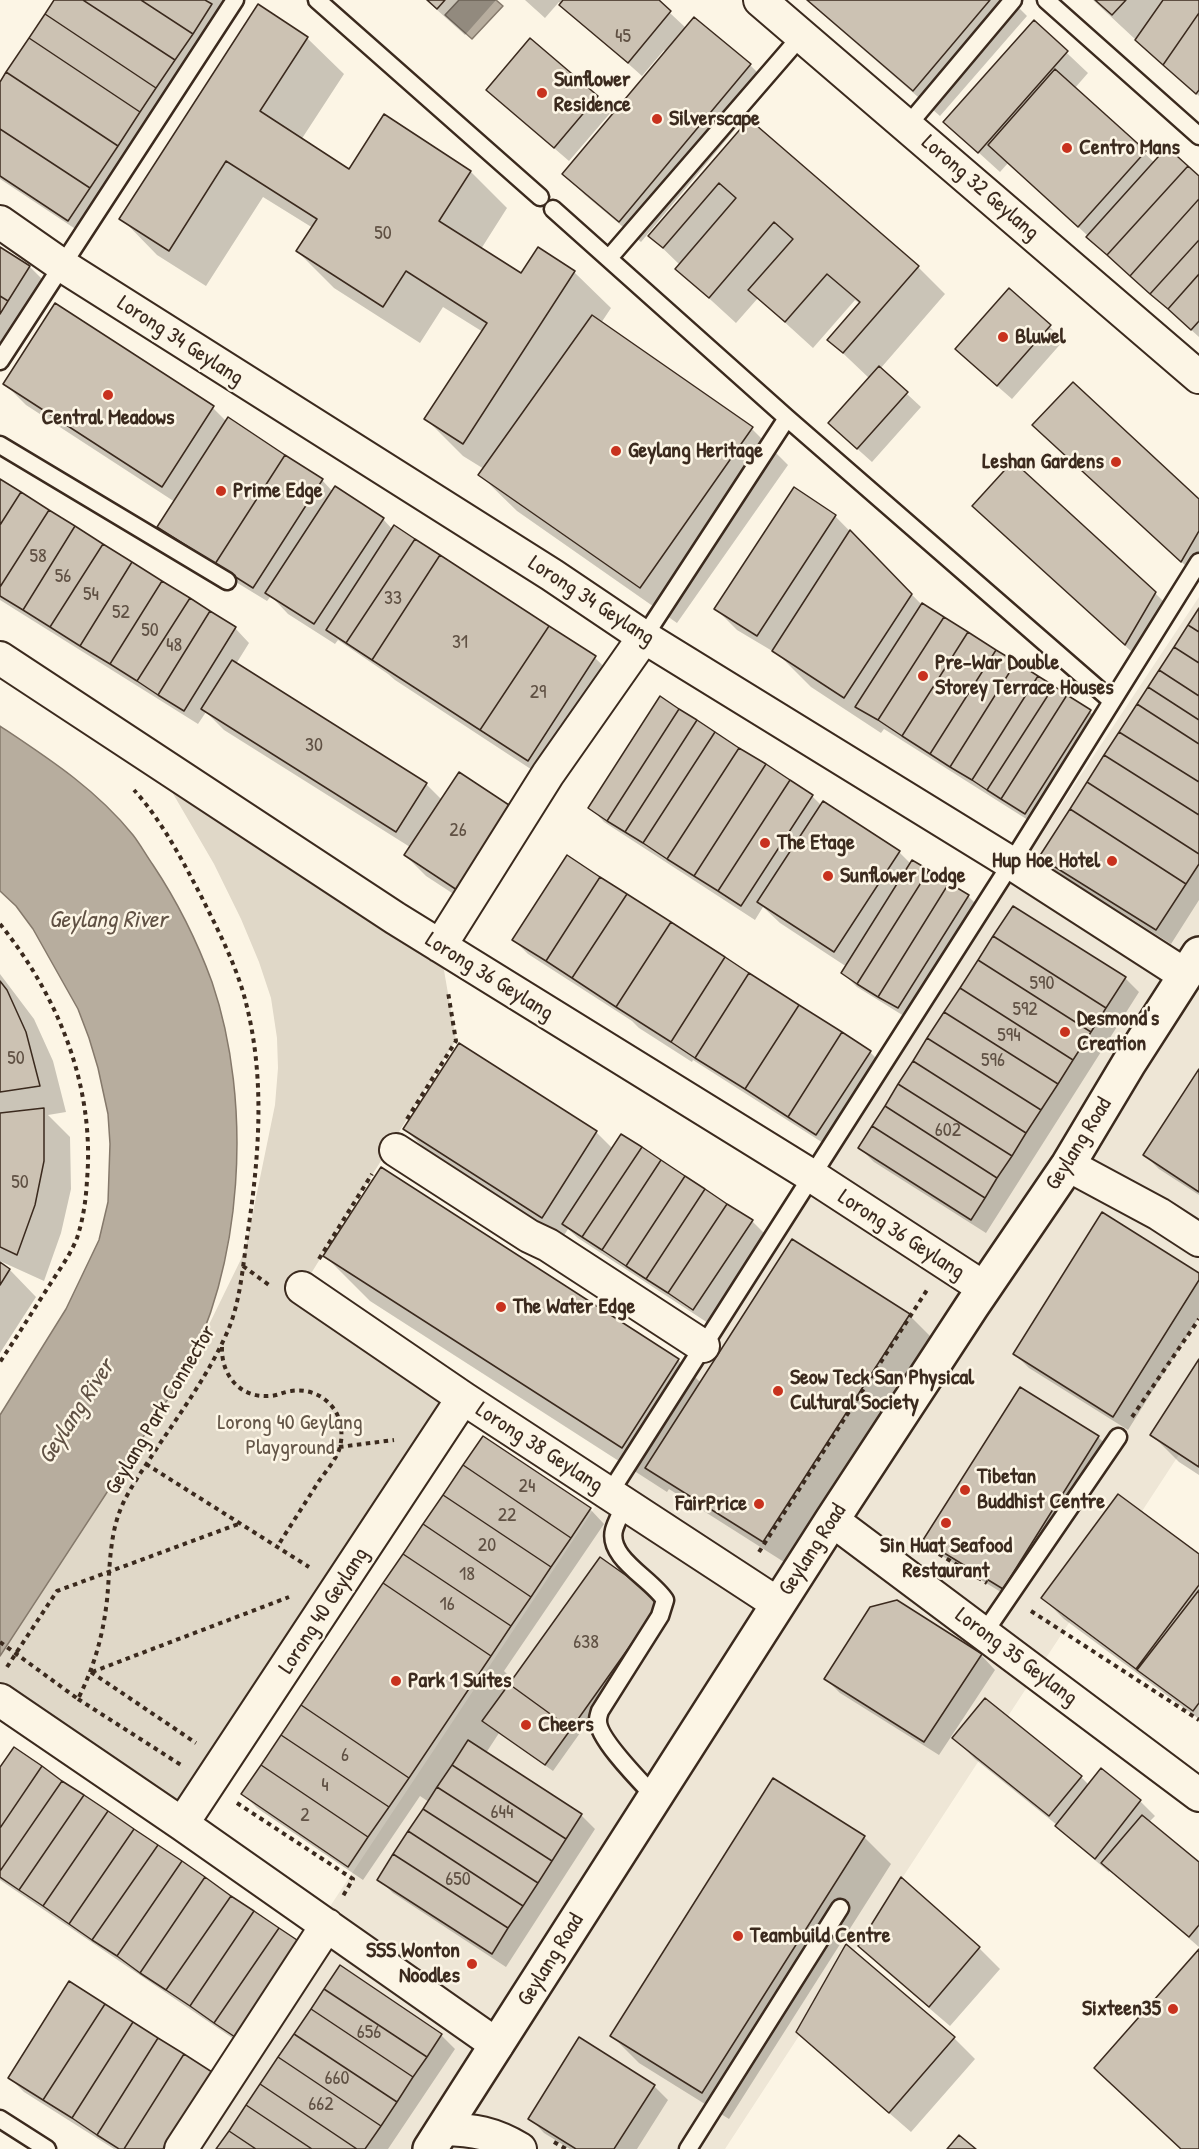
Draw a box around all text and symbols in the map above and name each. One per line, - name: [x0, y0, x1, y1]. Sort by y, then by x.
- house number: 45: [615, 25, 631, 49]
- place label: Sunflower Residence: [554, 67, 631, 118]
- marker: Sunflower Residence: [535, 86, 549, 100]
- place label: Silverscape: [669, 106, 760, 132]
- marker: Silverscape: [650, 112, 664, 126]
- street label: Lorong 32 Geylang: [916, 130, 1044, 246]
- place label: Centro Mans: [1079, 135, 1180, 161]
- marker: Centro Mans: [1060, 141, 1074, 155]
- house number: 50: [374, 222, 392, 246]
- street label: Lorong 34 Geylang: [112, 290, 248, 392]
- place label: Bluwel: [1015, 324, 1066, 350]
- marker: Bluwel: [996, 330, 1010, 344]
- marker: Central Meadows: [101, 388, 115, 402]
- place label: Central Meadows: [42, 405, 174, 431]
- place label: Geylang Heritage: [628, 438, 763, 464]
- marker: Geylang Heritage: [609, 444, 623, 458]
- place label: Leshan Gardens: [982, 449, 1104, 475]
- marker: Leshan Gardens: [1109, 455, 1123, 469]
- place label: Prime Edge: [233, 478, 323, 504]
- marker: Prime Edge: [214, 484, 228, 498]
- house number: 58: [29, 545, 47, 569]
- street label: Lorong 34 Geylang: [523, 550, 659, 652]
- house number: 56: [55, 565, 71, 589]
- house number: 54: [83, 583, 99, 607]
- house number: 33: [384, 587, 402, 611]
- house number: 52: [112, 601, 130, 625]
- house number: 50: [141, 619, 159, 643]
- house number: 31: [452, 631, 468, 655]
- house number: 48: [166, 634, 182, 658]
- place label: Pre-War Double Storey Terrace Houses: [935, 650, 1114, 702]
- marker: Pre-War Double Storey Terrace Houses: [916, 669, 930, 683]
- house number: 29: [530, 681, 546, 705]
- house number: 30: [305, 734, 323, 758]
- house number: 26: [449, 819, 467, 843]
- place label: The Etage: [777, 830, 855, 856]
- marker: The Etage: [758, 836, 772, 850]
- place label: Hup Hoe Hotel: [992, 848, 1100, 874]
- marker: Hup Hoe Hotel: [1105, 854, 1119, 868]
- place label: Sunflower Lodge: [840, 863, 966, 889]
- marker: Sunflower Lodge: [821, 869, 835, 883]
- water label: Geylang River: [49, 907, 167, 935]
- street label: Lorong 36 Geylang: [420, 927, 558, 1027]
- house number: 590: [1030, 972, 1054, 996]
- house number: 592: [1012, 998, 1038, 1022]
- place label: Desmond's Creation: [1077, 1006, 1159, 1058]
- house number: 594: [997, 1024, 1021, 1048]
- marker: Desmond's Creation: [1058, 1025, 1072, 1039]
- house number: 50: [7, 1047, 25, 1071]
- house number: 596: [981, 1049, 1005, 1073]
- street label: Geylang Road: [1040, 1093, 1118, 1195]
- house number: 602: [935, 1119, 961, 1143]
- house number: 50: [11, 1171, 29, 1195]
- street label: Lorong 36 Geylang: [833, 1184, 969, 1286]
- place label: The Water Edge: [513, 1294, 635, 1320]
- marker: The Water Edge: [494, 1300, 508, 1314]
- street label: Geylang Park Connector: [100, 1321, 222, 1499]
- water label: Geylang River: [33, 1354, 121, 1470]
- place label: Seow Teck San Physical Cultural Society: [790, 1365, 974, 1416]
- marker: Seow Teck San Physical Cultural Society: [771, 1384, 785, 1398]
- street label: Lorong 38 Geylang: [470, 1397, 608, 1499]
- park label: Lorong 40 Geylang Playground: [217, 1410, 363, 1462]
- place label: Tibetan Buddhist Centre: [977, 1464, 1105, 1516]
- house number: 24: [519, 1475, 535, 1499]
- marker: Tibetan Buddhist Centre: [958, 1483, 972, 1497]
- place label: FairPrice: [675, 1491, 747, 1517]
- marker: FairPrice: [752, 1497, 766, 1511]
- street label: Geylang Road: [774, 1499, 852, 1601]
- house number: 22: [498, 1504, 516, 1528]
- marker: Sin Huat Seafood Restaurant: [939, 1516, 953, 1530]
- place label: Sin Huat Seafood Restaurant: [880, 1533, 1012, 1585]
- house number: 20: [478, 1534, 496, 1558]
- street label: Lorong 40 Geylang: [273, 1543, 375, 1679]
- house number: 18: [459, 1563, 475, 1587]
- house number: 16: [439, 1593, 455, 1617]
- street label: Lorong 35 Geylang: [950, 1602, 1082, 1712]
- house number: 638: [573, 1631, 599, 1655]
- place label: Park 1 Suites: [408, 1668, 512, 1694]
- marker: Park 1 Suites: [389, 1674, 403, 1688]
- place label: Cheers: [538, 1712, 594, 1738]
- marker: Cheers: [519, 1718, 533, 1732]
- house number: 6: [341, 1744, 349, 1768]
- house number: 4: [321, 1774, 329, 1798]
- house number: 644: [491, 1801, 513, 1825]
- house number: 2: [300, 1804, 310, 1828]
- house number: 650: [445, 1868, 471, 1892]
- street label: Geylang Road: [512, 1909, 590, 2011]
- place label: Teambuild Centre: [750, 1923, 890, 1949]
- marker: Teambuild Centre: [731, 1929, 745, 1943]
- place label: SSS Wonton Noodles: [366, 1938, 460, 1990]
- marker: SSS Wonton Noodles: [465, 1957, 479, 1971]
- place label: Sixteen35: [1082, 1996, 1161, 2022]
- marker: Sixteen35: [1166, 2002, 1180, 2016]
- house number: 656: [357, 2021, 381, 2045]
- house number: 660: [325, 2067, 349, 2091]
- house number: 662: [308, 2093, 334, 2117]

